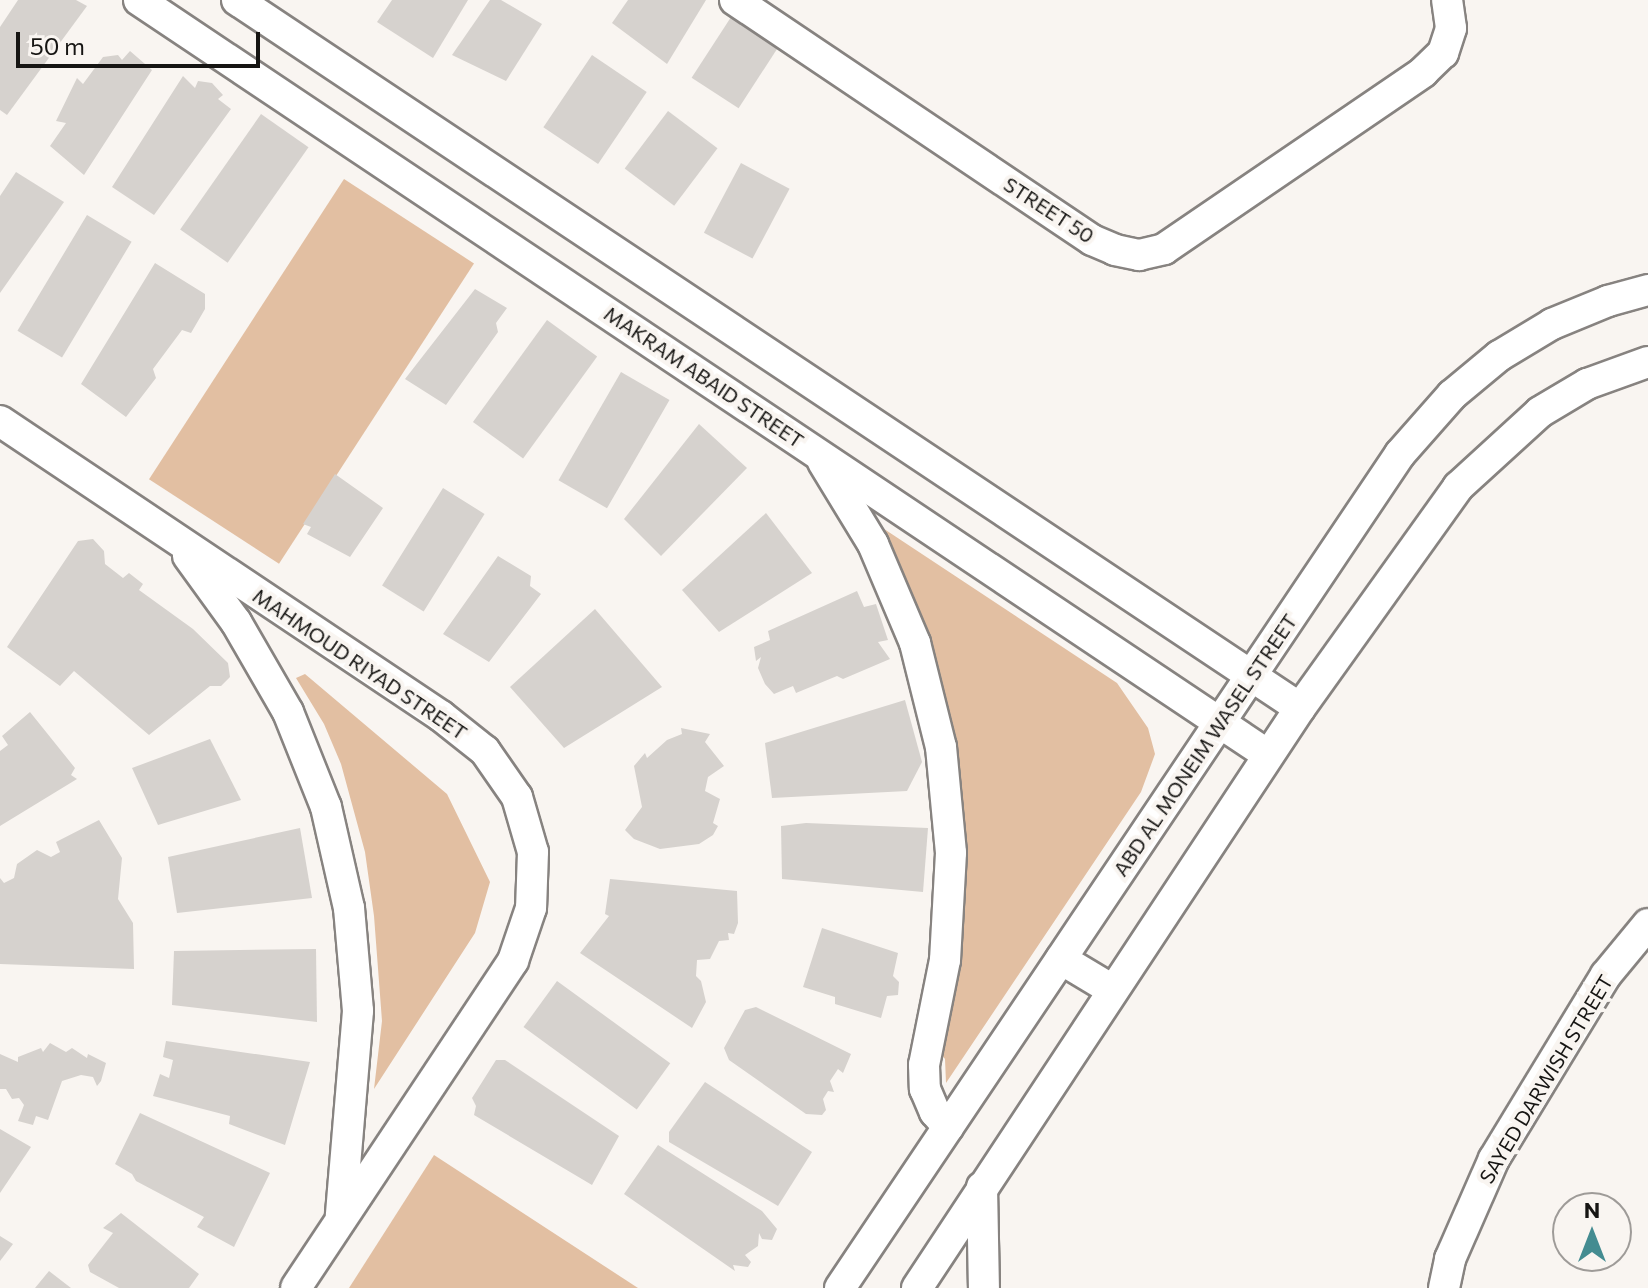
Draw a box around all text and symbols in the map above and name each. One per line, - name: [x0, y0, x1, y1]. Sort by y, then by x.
- scale bar: [20, 16, 264, 66]
- text: 50 m: [30, 31, 85, 60]
- street label: STREET 50: [999, 172, 1099, 248]
- street label: MAKRAM ABAID STREET: [600, 301, 808, 453]
- street label: MAHMOUD RIYAD STREET: [248, 583, 472, 745]
- street label: ABD AL MONEIM WASEL STREET: [1108, 609, 1302, 881]
- street label: SAYED DARWISH STREET: [1474, 970, 1618, 1188]
- north arrow: [1552, 1192, 1632, 1272]
- text: N: [1584, 1196, 1600, 1223]

